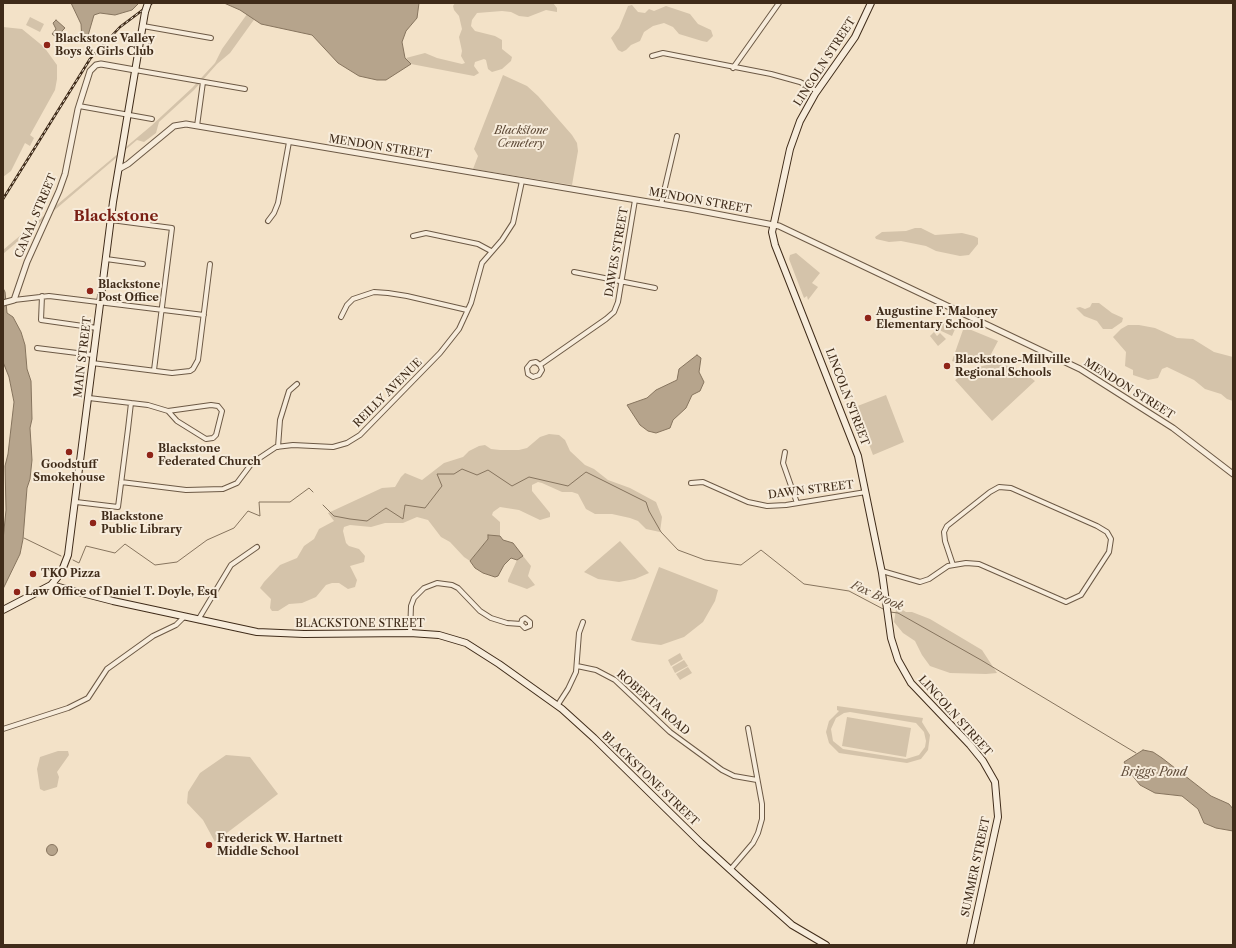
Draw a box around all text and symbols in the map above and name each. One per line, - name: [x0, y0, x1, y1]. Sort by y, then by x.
- street label: LINCOLN STREET: [791, 15, 859, 109]
- place label: Blackstone Valley Boys & Girls Club: [55, 32, 155, 58]
- marker: Blackstone Valley Boys & Girls Club: [42, 40, 52, 50]
- park label: Blackstone Cemetery: [494, 124, 548, 150]
- street label: MENDON STREET: [328, 132, 432, 162]
- street label: CANAL STREET: [12, 172, 60, 260]
- street label: MENDON STREET: [648, 185, 752, 217]
- street label: DAWES STREET: [603, 206, 631, 298]
- district label: Blackstone: [74, 208, 158, 226]
- place label: Blackstone Post Office: [98, 278, 160, 304]
- marker: Blackstone Post Office: [85, 286, 95, 296]
- place label: Augustine F. Maloney Elementary School: [876, 305, 998, 331]
- marker: Augustine F. Maloney Elementary School: [863, 313, 873, 323]
- street label: MAIN STREET: [71, 316, 95, 398]
- street label: LINCOLN STREET: [822, 346, 872, 448]
- place label: Blackstone-Millville Regional Schools: [955, 353, 1070, 379]
- street label: REILLY AVENUE: [351, 356, 425, 430]
- street label: MENDON STREET: [1081, 356, 1177, 422]
- marker: Blackstone-Millville Regional Schools: [942, 361, 952, 371]
- place label: Blackstone Federated Church: [158, 442, 261, 468]
- marker: Goodstuff Smokehouse: [64, 447, 74, 457]
- marker: Blackstone Federated Church: [145, 450, 155, 460]
- place label: Goodstuff Smokehouse: [33, 458, 105, 484]
- street label: DAWN STREET: [767, 478, 855, 502]
- place label: Blackstone Public Library: [101, 510, 182, 536]
- marker: Blackstone Public Library: [88, 518, 98, 528]
- place label: TKO Pizza: [41, 567, 100, 581]
- marker: TKO Pizza: [28, 569, 38, 579]
- water label: Fox Brook: [849, 578, 905, 614]
- place label: Law Office of Daniel T. Doyle, Esq: [25, 585, 217, 599]
- marker: Law Office of Daniel T. Doyle, Esq: [12, 587, 22, 597]
- street label: BLACKSTONE STREET: [295, 617, 425, 631]
- street label: ROBERTA ROAD: [614, 668, 692, 738]
- street label: LINCOLN STREET: [916, 673, 994, 759]
- street label: BLACKSTONE STREET: [599, 729, 701, 829]
- water label: Briggs Pond: [1121, 766, 1187, 780]
- street label: SUMMER STREET: [959, 816, 993, 918]
- place label: Frederick W. Hartnett Middle School: [217, 832, 343, 858]
- marker: Frederick W. Hartnett Middle School: [204, 840, 214, 850]

